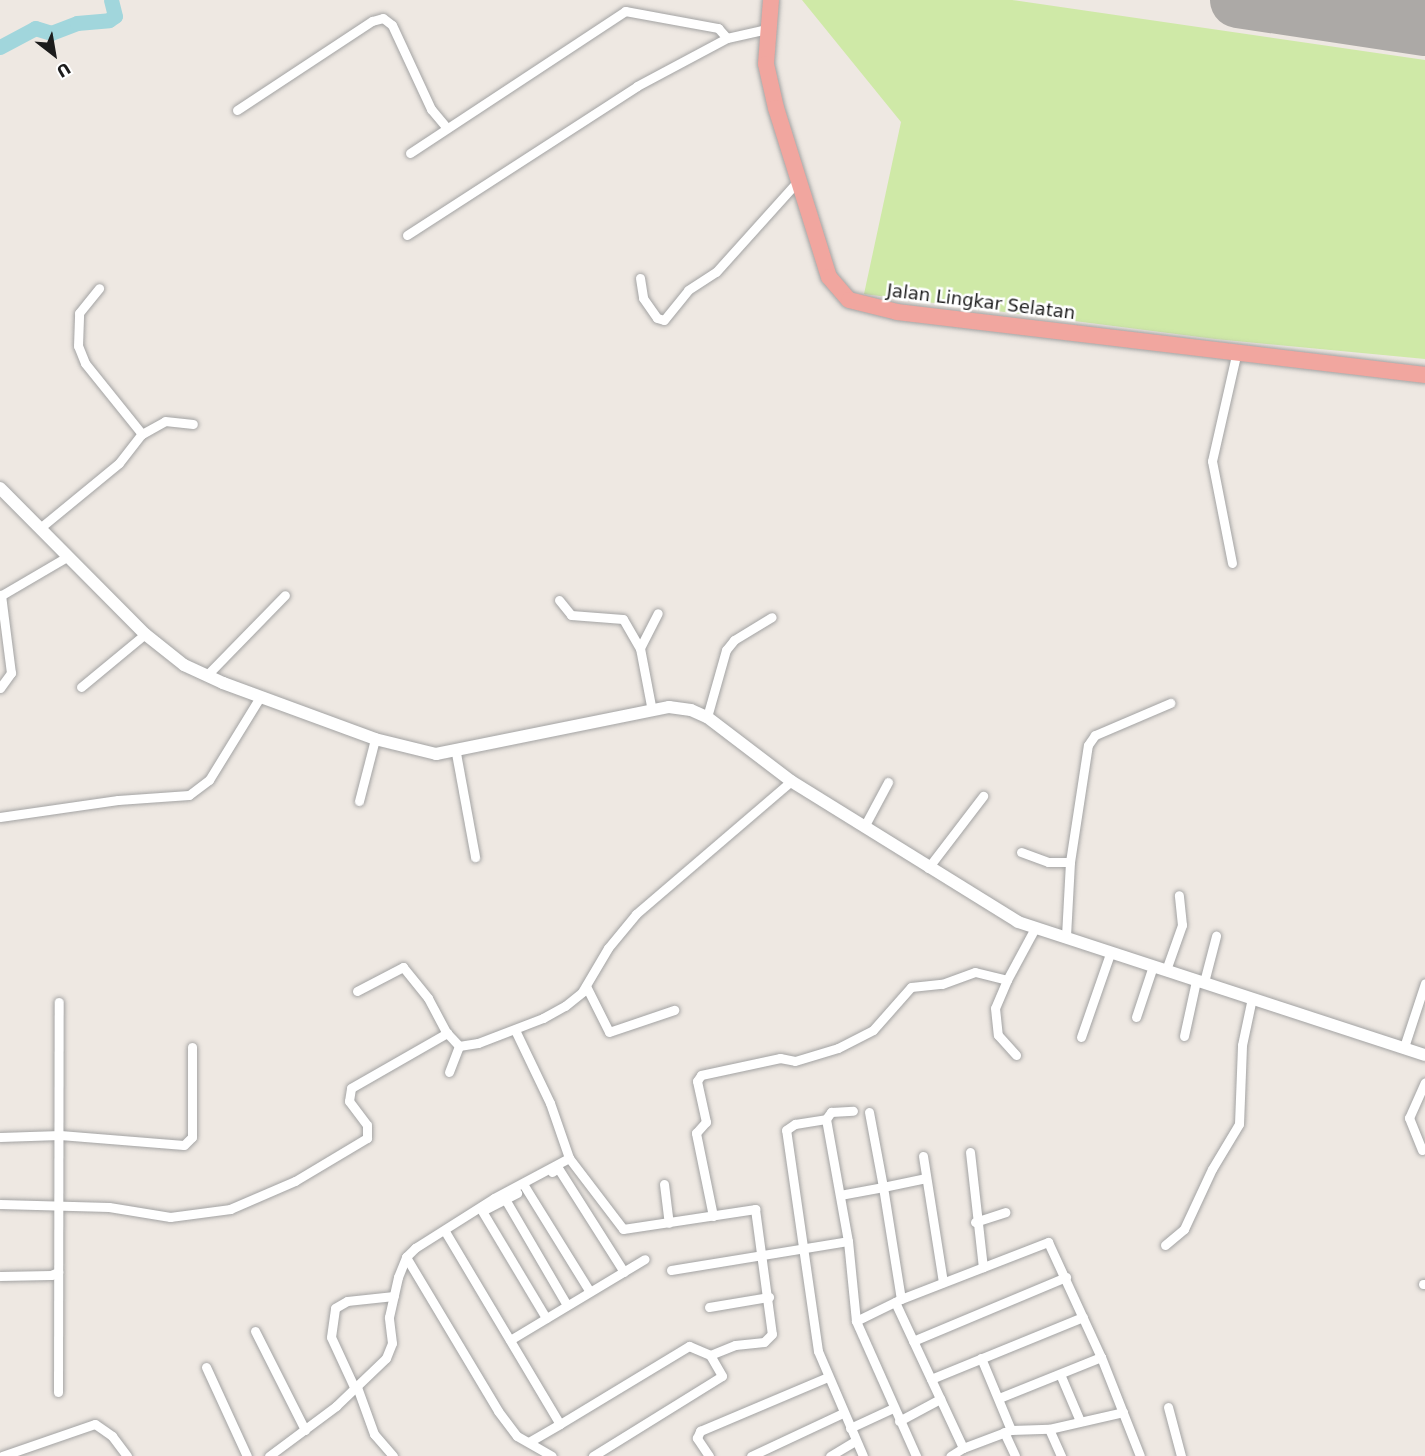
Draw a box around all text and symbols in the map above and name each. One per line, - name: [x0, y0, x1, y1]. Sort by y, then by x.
- north arrow: [24, 24, 84, 84]
- text: U: [53, 58, 74, 81]
- street label: Jalan Lingkar Selatan: [886, 280, 1076, 324]

